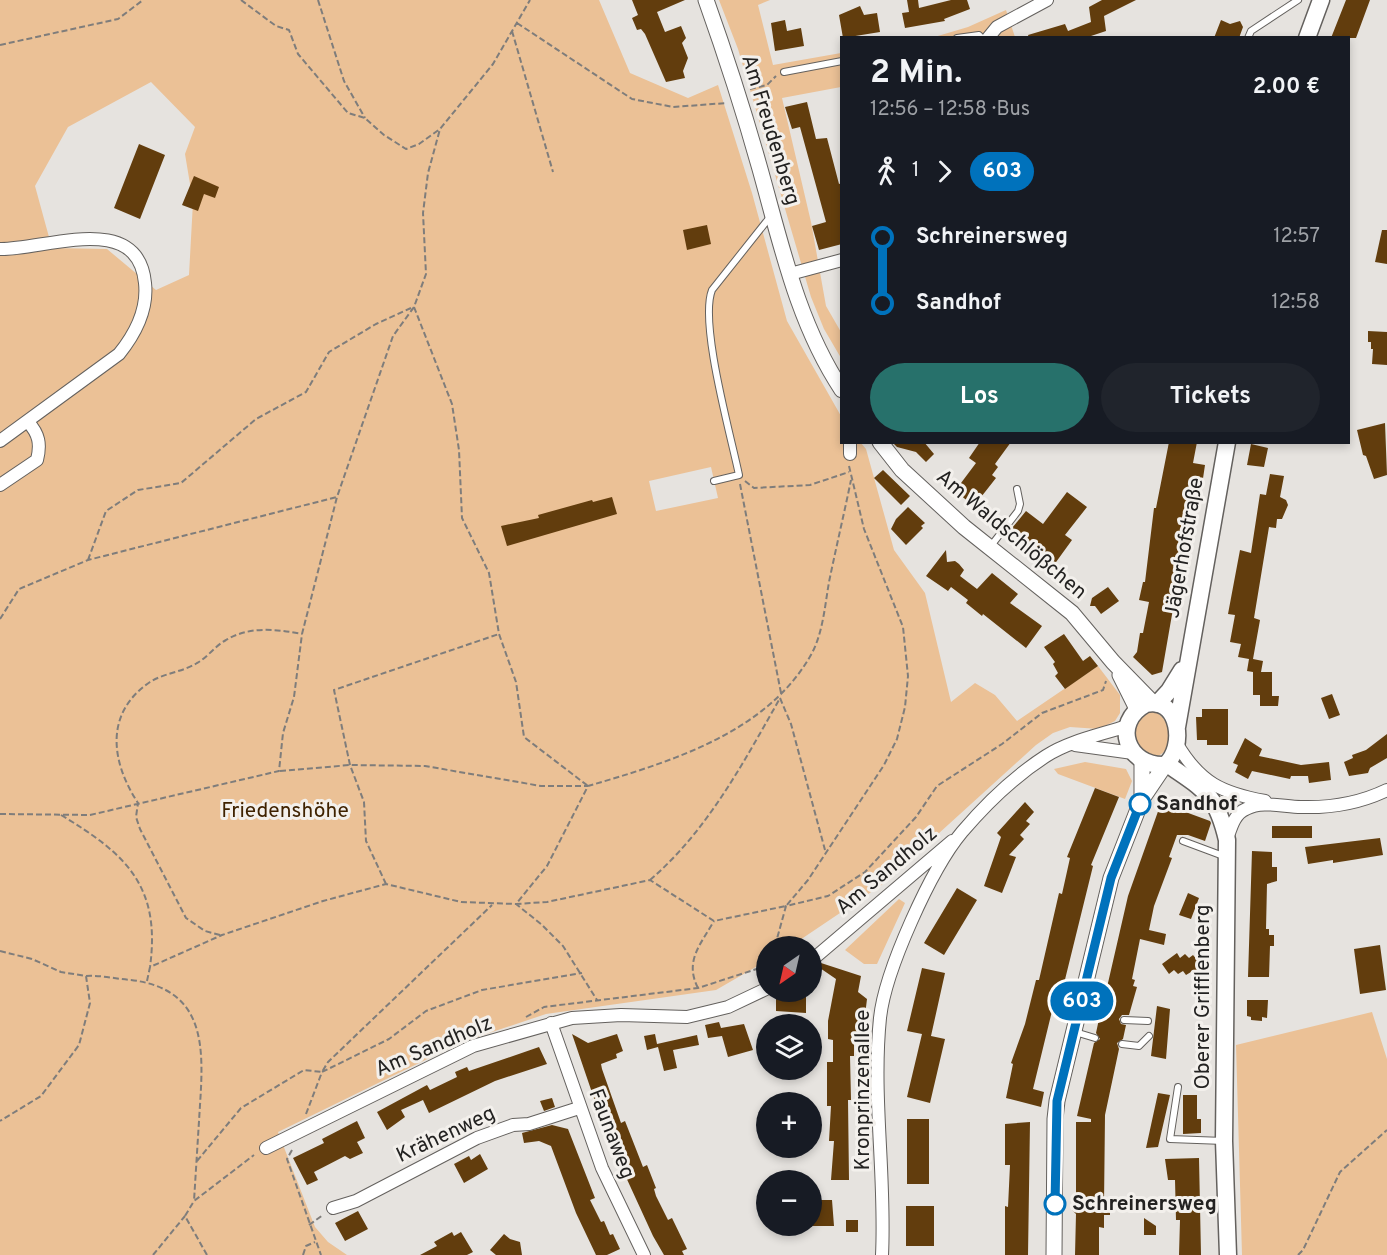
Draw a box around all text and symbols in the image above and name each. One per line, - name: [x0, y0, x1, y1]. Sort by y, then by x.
- street label: Am Freudenberg: [734, 51, 806, 209]
- text: 2 Min.: [870, 53, 962, 95]
- text: 2.00 €: [1253, 74, 1320, 101]
- text: 12:56 – 12:58 · Bus: [870, 97, 1030, 123]
- icon: walk: [870, 155, 903, 188]
- icon: forward: [928, 155, 961, 188]
- text: 1: [912, 158, 919, 184]
- text: 603: [982, 158, 1022, 185]
- text: Schreinersweg: [916, 224, 1068, 251]
- text: 12:57: [1273, 224, 1320, 250]
- text: Sandhof: [916, 290, 1001, 317]
- text: 12:58: [1271, 290, 1320, 316]
- button: Los: [870, 363, 1089, 432]
- button: Tickets: [1101, 363, 1320, 432]
- street label: Am Waldschlößchen: [930, 464, 1092, 606]
- street label: Jägerhofstraße: [1159, 476, 1211, 620]
- place label: Sandhof: [1156, 791, 1238, 818]
- marker: Sandhof: [1129, 793, 1151, 815]
- park label: Friedenshöhe: [221, 798, 349, 825]
- street label: Am Sandholz: [831, 821, 943, 921]
- street label: Oberer Grifflenberg: [1190, 904, 1217, 1090]
- north arrow: [756, 936, 822, 1002]
- map controls: [756, 936, 822, 1236]
- line badge: 603: [1048, 982, 1116, 1020]
- text: 603: [1062, 988, 1102, 1015]
- street label: Kronprinzenallee: [850, 1009, 877, 1171]
- street label: Am Sandholz: [371, 1010, 497, 1084]
- button: layers: [756, 1014, 822, 1080]
- street label: Faunaweg: [582, 1085, 640, 1183]
- button: +: [756, 1092, 822, 1158]
- street label: Krähenweg: [392, 1100, 500, 1170]
- button: −: [756, 1170, 822, 1236]
- place label: Schreinersweg: [1072, 1191, 1217, 1218]
- marker: Schreinersweg: [1044, 1193, 1066, 1215]

